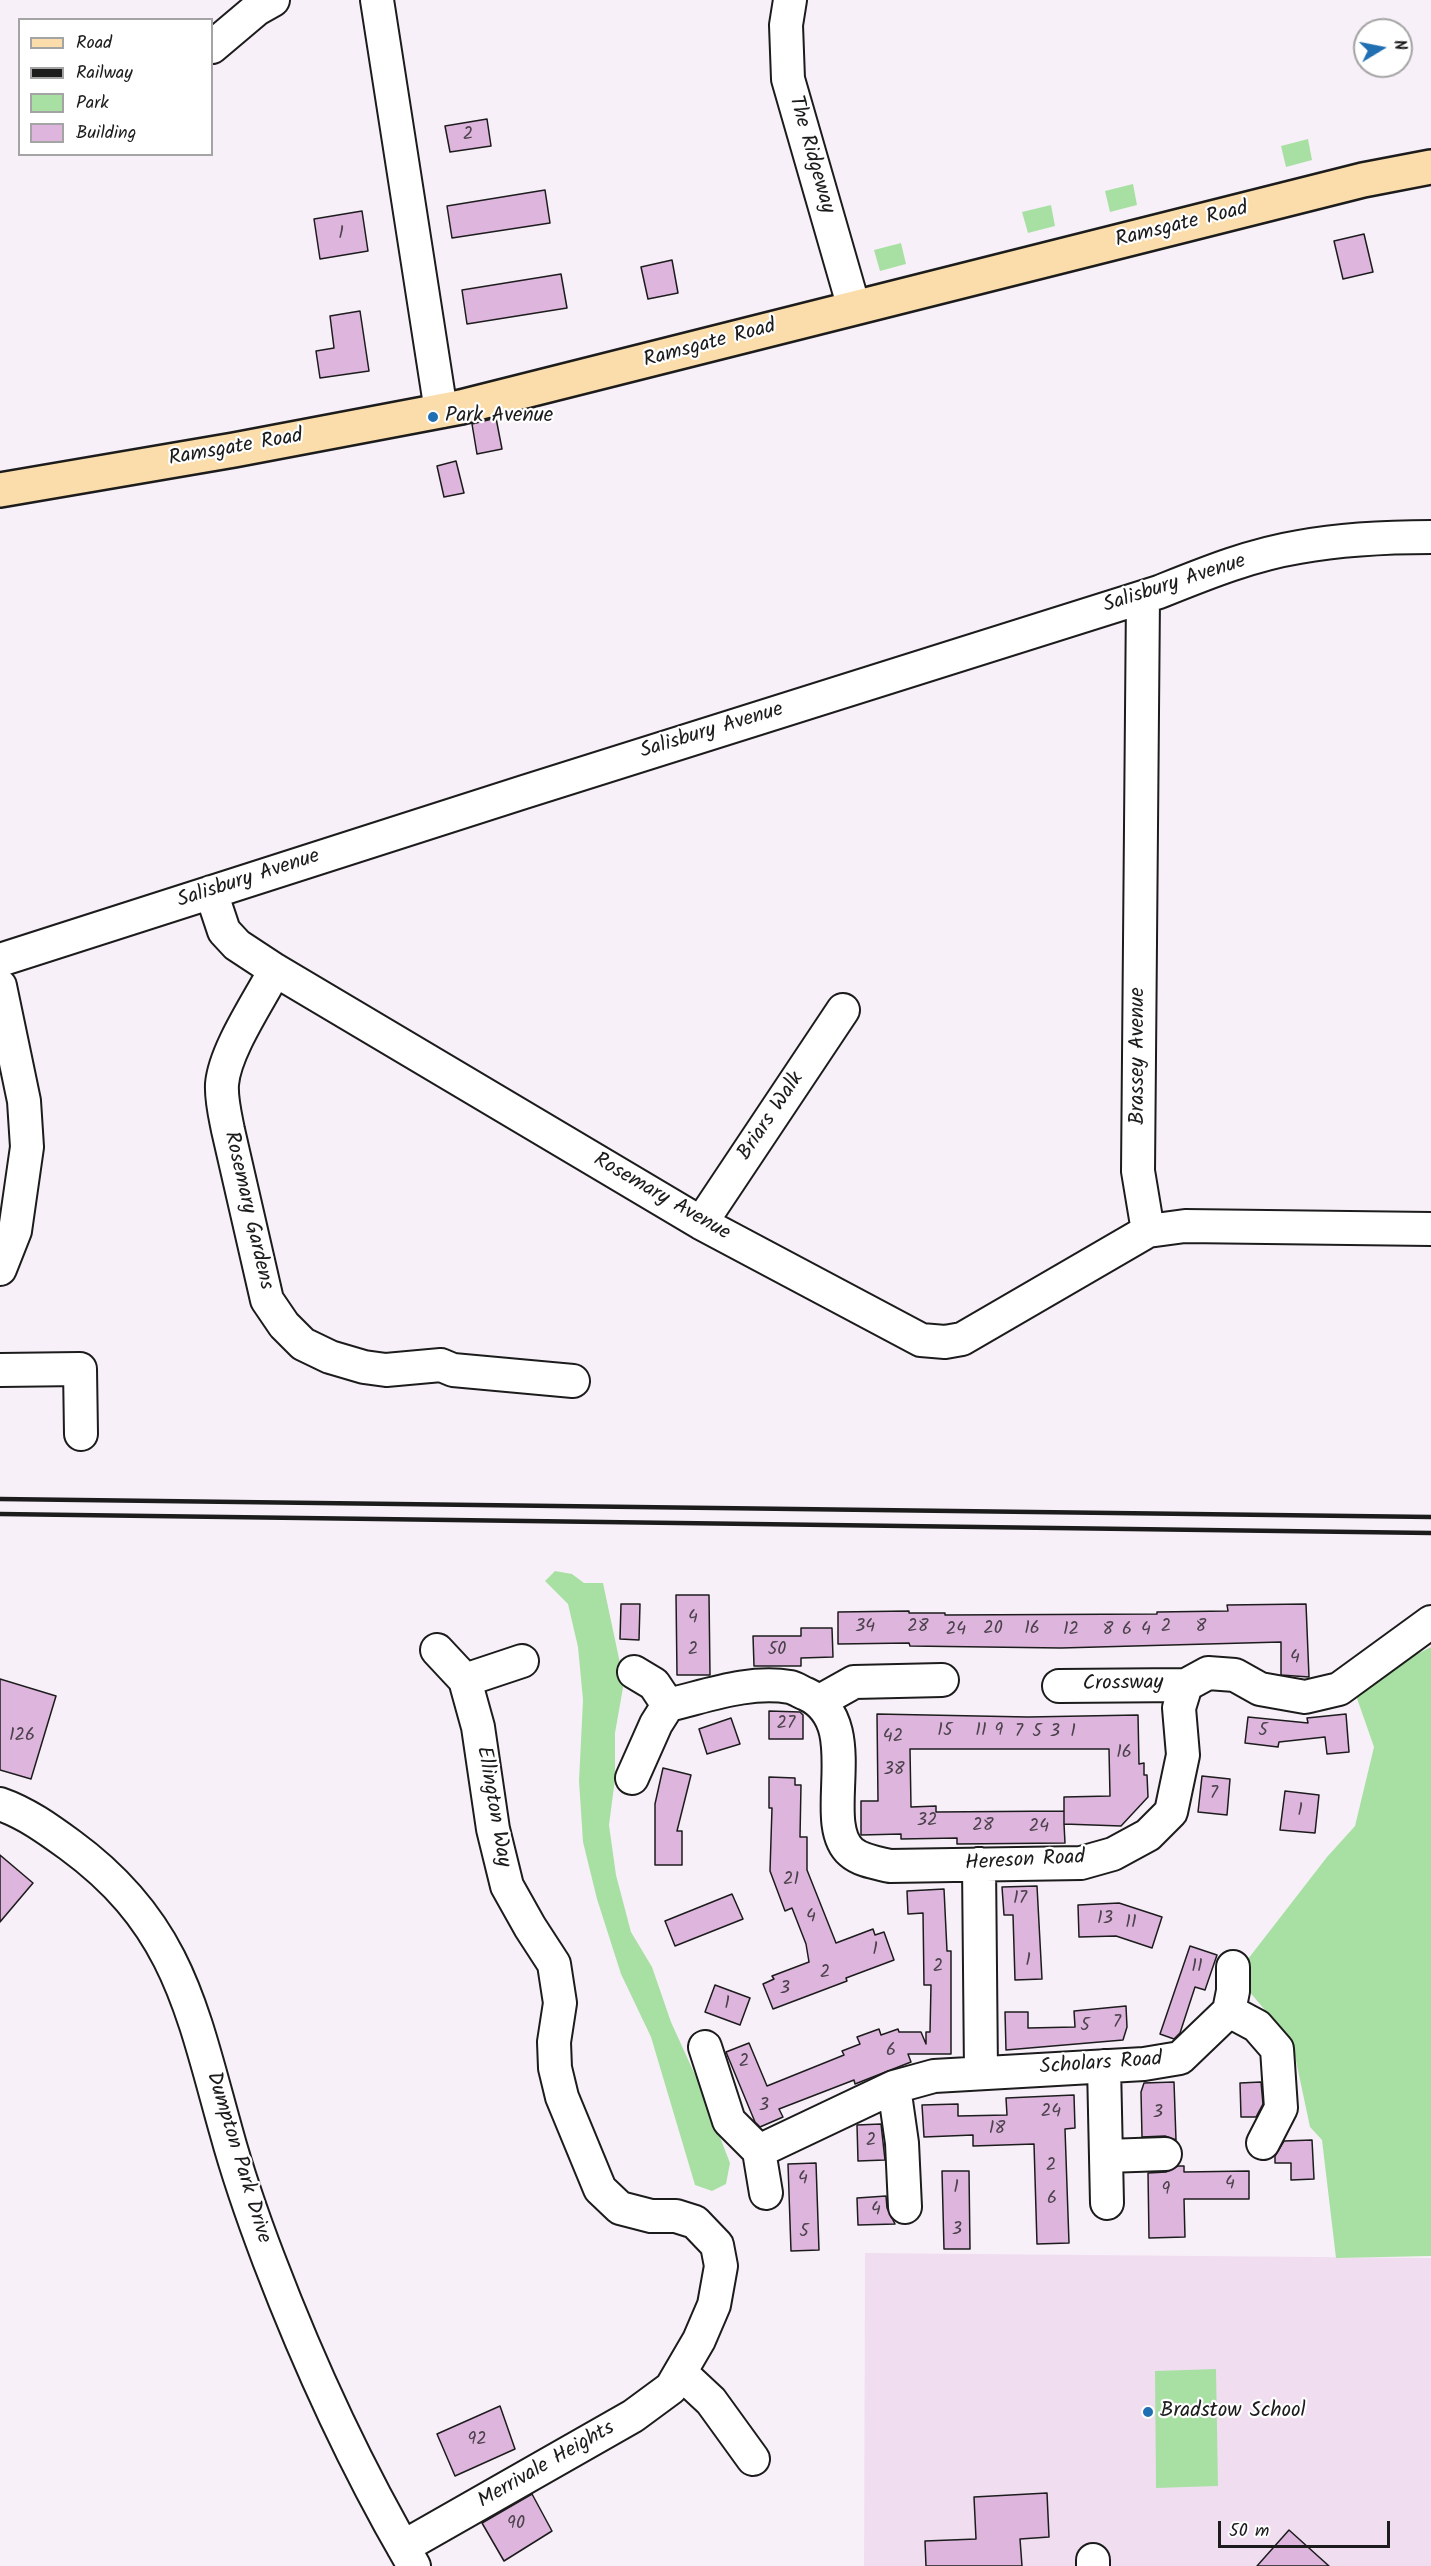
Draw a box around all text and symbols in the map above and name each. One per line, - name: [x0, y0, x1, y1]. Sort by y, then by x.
- legend: [18, 18, 213, 156]
- north arrow: [1353, 18, 1413, 78]
- text: Road: [76, 29, 112, 58]
- text: N: [1386, 38, 1412, 52]
- text: Railway: [76, 59, 133, 88]
- text: Park: [76, 89, 109, 118]
- street label: The Ridgeway: [781, 93, 839, 217]
- text: Building: [76, 119, 136, 148]
- house number: 2: [463, 125, 473, 147]
- street label: Ramsgate Road: [1113, 197, 1251, 255]
- house number: 1: [338, 224, 344, 246]
- street label: Ramsgate Road: [641, 315, 779, 375]
- place label: Park Avenue: [445, 404, 553, 430]
- marker: Park Avenue: [426, 410, 440, 424]
- street label: Ramsgate Road: [167, 425, 305, 473]
- street label: Salisbury Avenue: [1101, 550, 1249, 620]
- street label: Salisbury Avenue: [637, 698, 787, 766]
- street label: Salisbury Avenue: [175, 845, 323, 915]
- street label: Brassey Avenue: [1126, 987, 1152, 1125]
- street label: Briars Walk: [733, 1068, 811, 1166]
- street label: Rosemary Gardens: [217, 1129, 277, 1293]
- street label: Rosemary Avenue: [588, 1149, 734, 1247]
- house number: 4: [688, 1608, 698, 1630]
- house number: 34: [855, 1617, 875, 1639]
- house number: 28: [907, 1617, 929, 1639]
- house number: 2: [1161, 1617, 1171, 1639]
- house number: 8: [1196, 1617, 1206, 1639]
- house number: 20: [983, 1619, 1003, 1641]
- house number: 16: [1024, 1619, 1040, 1641]
- house number: 24: [946, 1620, 966, 1642]
- house number: 12: [1063, 1620, 1079, 1642]
- house number: 8: [1103, 1620, 1113, 1642]
- house number: 6: [1122, 1620, 1132, 1642]
- house number: 4: [1141, 1620, 1151, 1642]
- house number: 2: [688, 1640, 698, 1662]
- house number: 50: [768, 1640, 786, 1662]
- house number: 4: [1290, 1648, 1300, 1670]
- street label: Crossway: [1082, 1672, 1164, 1698]
- house number: 27: [777, 1714, 795, 1736]
- house number: 15: [937, 1721, 953, 1743]
- house number: 11: [975, 1721, 987, 1743]
- house number: 9: [995, 1721, 1003, 1743]
- house number: 5: [1258, 1721, 1268, 1743]
- house number: 7: [1015, 1722, 1023, 1744]
- house number: 5: [1032, 1722, 1042, 1744]
- house number: 3: [1050, 1722, 1060, 1744]
- house number: 1: [1070, 1722, 1076, 1744]
- house number: 126: [9, 1726, 35, 1748]
- house number: 42: [883, 1727, 903, 1749]
- house number: 16: [1116, 1743, 1132, 1765]
- street label: Ellington Way: [469, 1745, 515, 1869]
- house number: 38: [883, 1760, 905, 1782]
- house number: 7: [1210, 1784, 1218, 1806]
- house number: 1: [1297, 1801, 1303, 1823]
- house number: 32: [917, 1811, 937, 1833]
- house number: 28: [972, 1816, 994, 1838]
- house number: 24: [1029, 1817, 1049, 1839]
- street label: Hereson Road: [964, 1846, 1086, 1878]
- house number: 21: [783, 1870, 799, 1892]
- house number: 17: [1013, 1889, 1027, 1911]
- house number: 4: [806, 1907, 816, 1929]
- house number: 13: [1097, 1909, 1113, 1931]
- house number: 11: [1125, 1913, 1137, 1935]
- house number: 1: [872, 1940, 878, 1962]
- house number: 1: [1025, 1951, 1031, 1973]
- house number: 2: [933, 1957, 943, 1979]
- house number: 11: [1191, 1957, 1203, 1979]
- house number: 2: [820, 1963, 830, 1985]
- house number: 3: [780, 1979, 790, 2001]
- house number: 1: [724, 1994, 730, 2016]
- house number: 7: [1113, 2013, 1121, 2035]
- house number: 5: [1080, 2016, 1090, 2038]
- house number: 6: [886, 2041, 896, 2063]
- street label: Scholars Road: [1039, 2048, 1163, 2082]
- house number: 2: [739, 2052, 749, 2074]
- street label: Dumpton Park Drive: [199, 2069, 275, 2247]
- house number: 3: [759, 2096, 769, 2118]
- house number: 24: [1041, 2102, 1061, 2124]
- house number: 3: [1153, 2103, 1163, 2125]
- house number: 18: [989, 2119, 1005, 2141]
- house number: 2: [866, 2131, 876, 2153]
- house number: 2: [1046, 2156, 1056, 2178]
- house number: 4: [798, 2169, 808, 2191]
- house number: 4: [1225, 2174, 1235, 2196]
- house number: 1: [953, 2178, 959, 2200]
- house number: 9: [1162, 2180, 1170, 2202]
- house number: 6: [1047, 2189, 1057, 2211]
- house number: 4: [871, 2200, 881, 2222]
- house number: 3: [952, 2220, 962, 2242]
- house number: 5: [799, 2222, 809, 2244]
- place label: Bradstow School: [1160, 2399, 1306, 2425]
- marker: Bradstow School: [1141, 2405, 1155, 2419]
- street label: Merrivale Heights: [474, 2417, 620, 2515]
- house number: 92: [467, 2430, 487, 2452]
- scale bar: [1221, 2509, 1394, 2547]
- house number: 90: [507, 2514, 525, 2536]
- text: 50 m: [1229, 2517, 1269, 2546]

